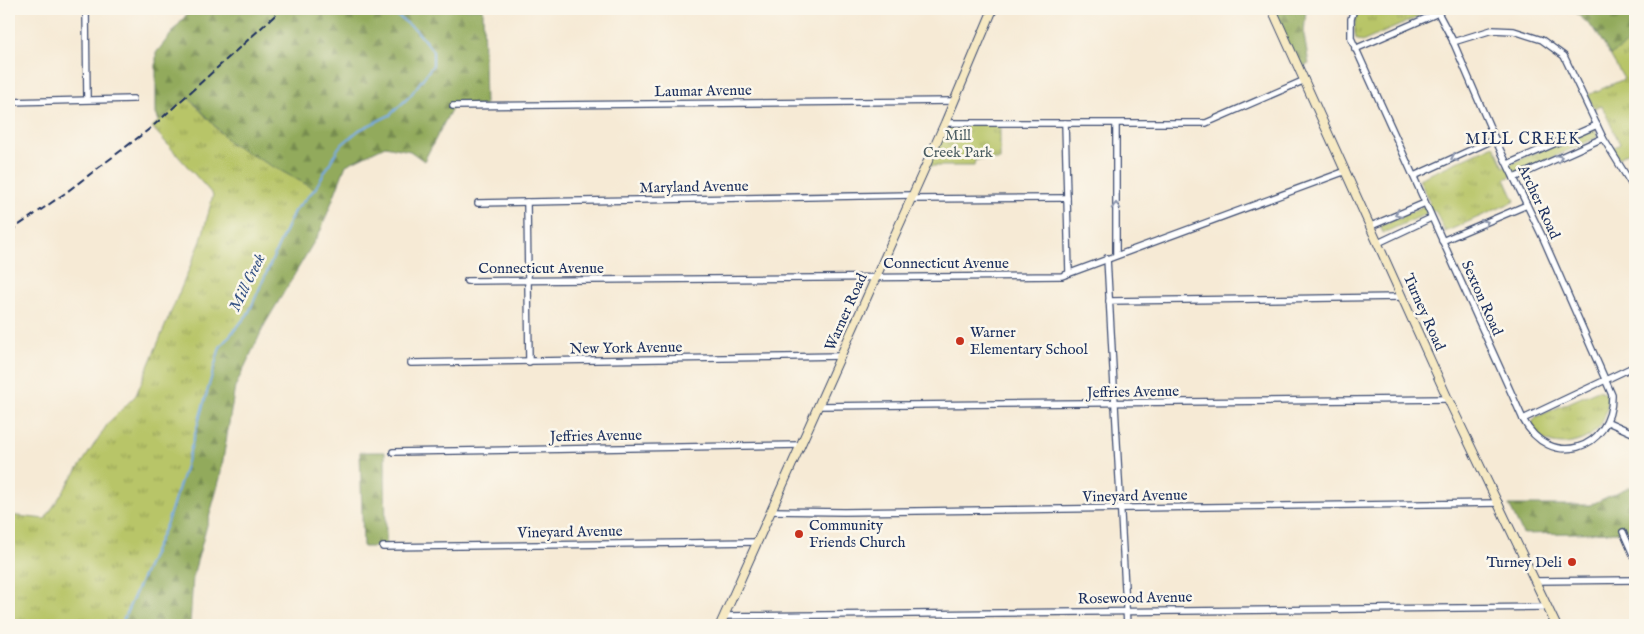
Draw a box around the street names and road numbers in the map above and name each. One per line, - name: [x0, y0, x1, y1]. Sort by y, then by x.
- street label: Laumar Avenue: [654, 81, 752, 101]
- street label: Archer Road: [1513, 161, 1565, 243]
- street label: Maryland Avenue: [639, 177, 749, 197]
- street label: Connecticut Avenue: [883, 254, 1009, 273]
- street label: Sexton Road: [1457, 258, 1507, 339]
- street label: Connecticut Avenue: [478, 259, 604, 278]
- street label: Warner Road: [820, 269, 872, 354]
- street label: Turney Road: [1399, 271, 1450, 354]
- street label: New York Avenue: [570, 338, 683, 358]
- street label: Jeffries Avenue: [1085, 382, 1179, 402]
- street label: Jeffries Avenue: [548, 426, 642, 446]
- street label: Vineyard Avenue: [1081, 486, 1188, 506]
- street label: Vineyard Avenue: [516, 522, 623, 542]
- street label: Rosewood Avenue: [1078, 587, 1193, 608]

